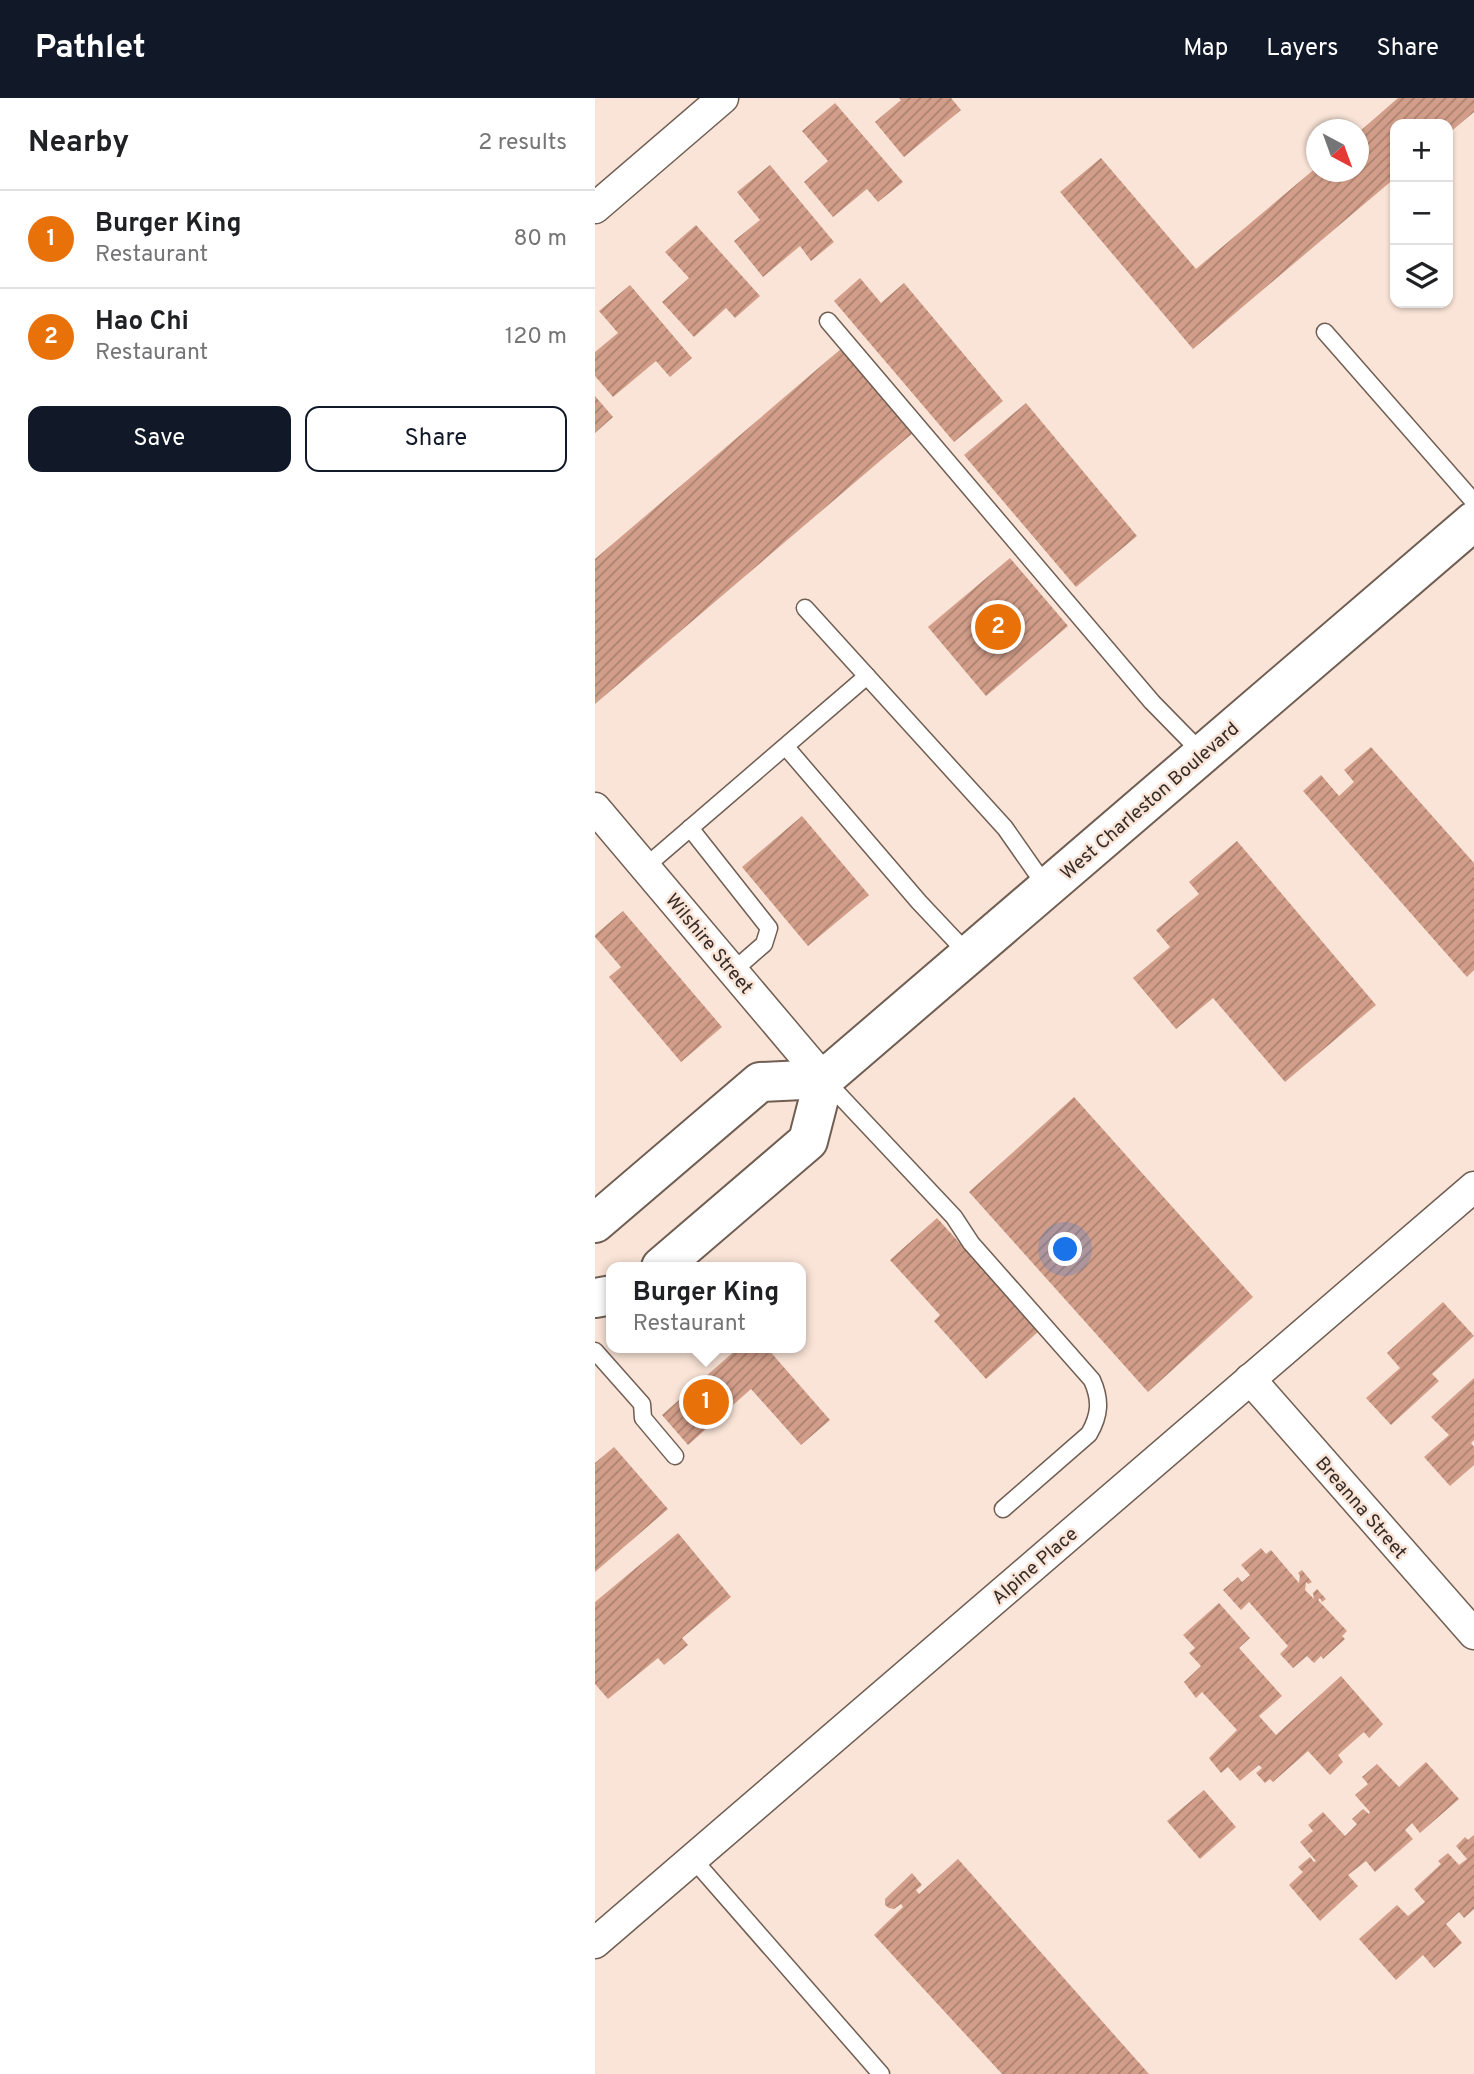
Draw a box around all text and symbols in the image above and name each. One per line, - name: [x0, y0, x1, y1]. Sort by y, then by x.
- text: Pathlet: [35, 28, 146, 70]
- text: Map: [1183, 34, 1228, 64]
- text: Layers: [1266, 34, 1338, 64]
- text: Share: [1376, 34, 1439, 64]
- north arrow: [1306, 119, 1369, 182]
- map controls: [1390, 119, 1453, 308]
- button: +: [1390, 119, 1453, 182]
- text: Nearby: [28, 125, 129, 162]
- text: 2 results: [478, 129, 567, 158]
- button: −: [1390, 182, 1453, 245]
- text: Burger King: [95, 208, 242, 241]
- text: 1: [46, 225, 56, 254]
- text: 80 m: [514, 225, 567, 254]
- text: Restaurant: [95, 241, 208, 270]
- button: layers: [1390, 245, 1453, 308]
- text: Hao Chi: [95, 306, 189, 339]
- text: 2: [44, 323, 58, 352]
- text: 120 m: [505, 323, 567, 352]
- text: Restaurant: [95, 339, 208, 368]
- button: Save: [28, 406, 291, 472]
- button: Share: [305, 406, 567, 472]
- pin: 2: [975, 601, 1021, 653]
- street label: West Charleston Boulevard: [1056, 717, 1245, 886]
- street label: Wilshire Street: [659, 889, 758, 1000]
- your location: [1048, 1232, 1082, 1266]
- popup: [606, 1262, 806, 1353]
- text: Burger King: [633, 1277, 779, 1310]
- text: Restaurant: [633, 1310, 746, 1339]
- pin: 1: [683, 1376, 729, 1428]
- street label: Breanna Street: [1309, 1452, 1412, 1565]
- street label: Alpine Place: [987, 1523, 1083, 1610]

